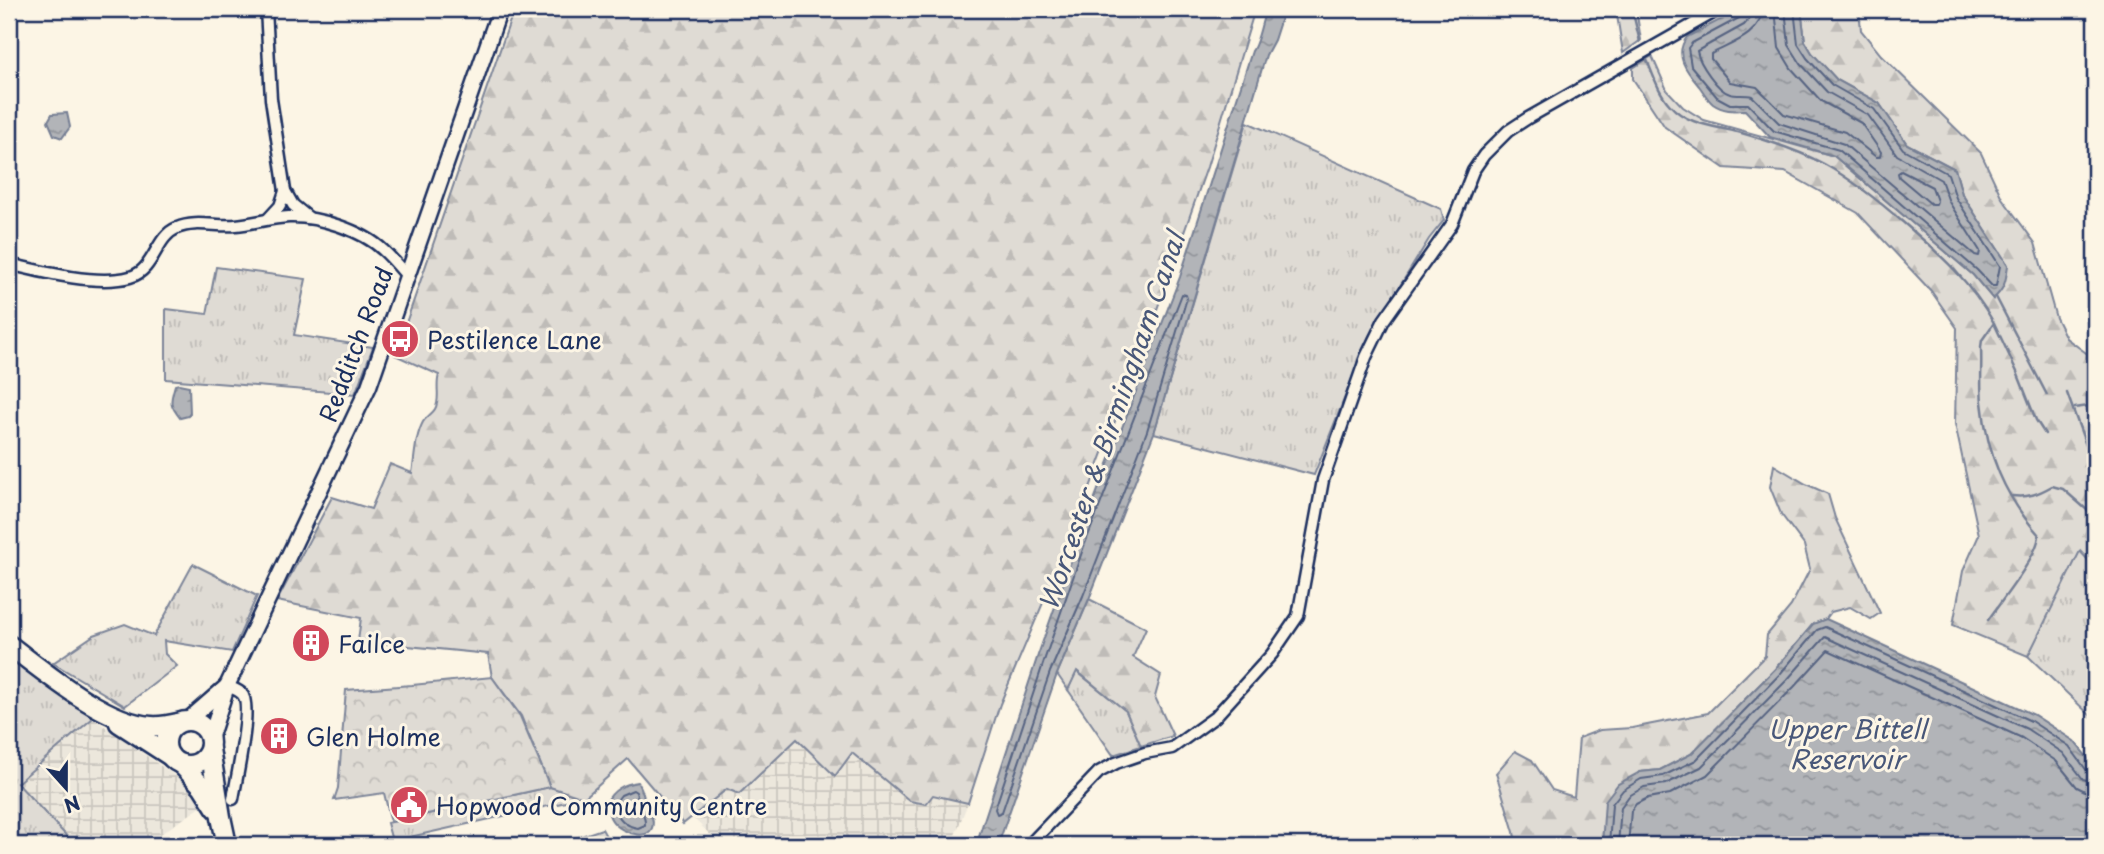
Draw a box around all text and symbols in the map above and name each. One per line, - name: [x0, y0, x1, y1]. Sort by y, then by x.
- water label: Worcester & Birmingham Canal: [1028, 224, 1195, 615]
- street label: Redditch Road: [309, 261, 401, 427]
- bus stop icon: Pestilence Lane: [379, 318, 421, 360]
- place label: Pestilence Lane: [427, 321, 602, 357]
- building icon: Failce: [290, 622, 332, 664]
- place label: Failce: [338, 625, 405, 661]
- water label: Upper Bittell Reservoir: [1768, 709, 1930, 778]
- building icon: Glen Holme: [258, 715, 300, 757]
- place label: Glen Holme: [306, 718, 441, 754]
- north arrow: [32, 752, 102, 822]
- public building icon: Hopwood Community Centre: [388, 784, 430, 826]
- place label: Hopwood Community Centre: [436, 787, 767, 823]
- text: N: [60, 789, 84, 821]

